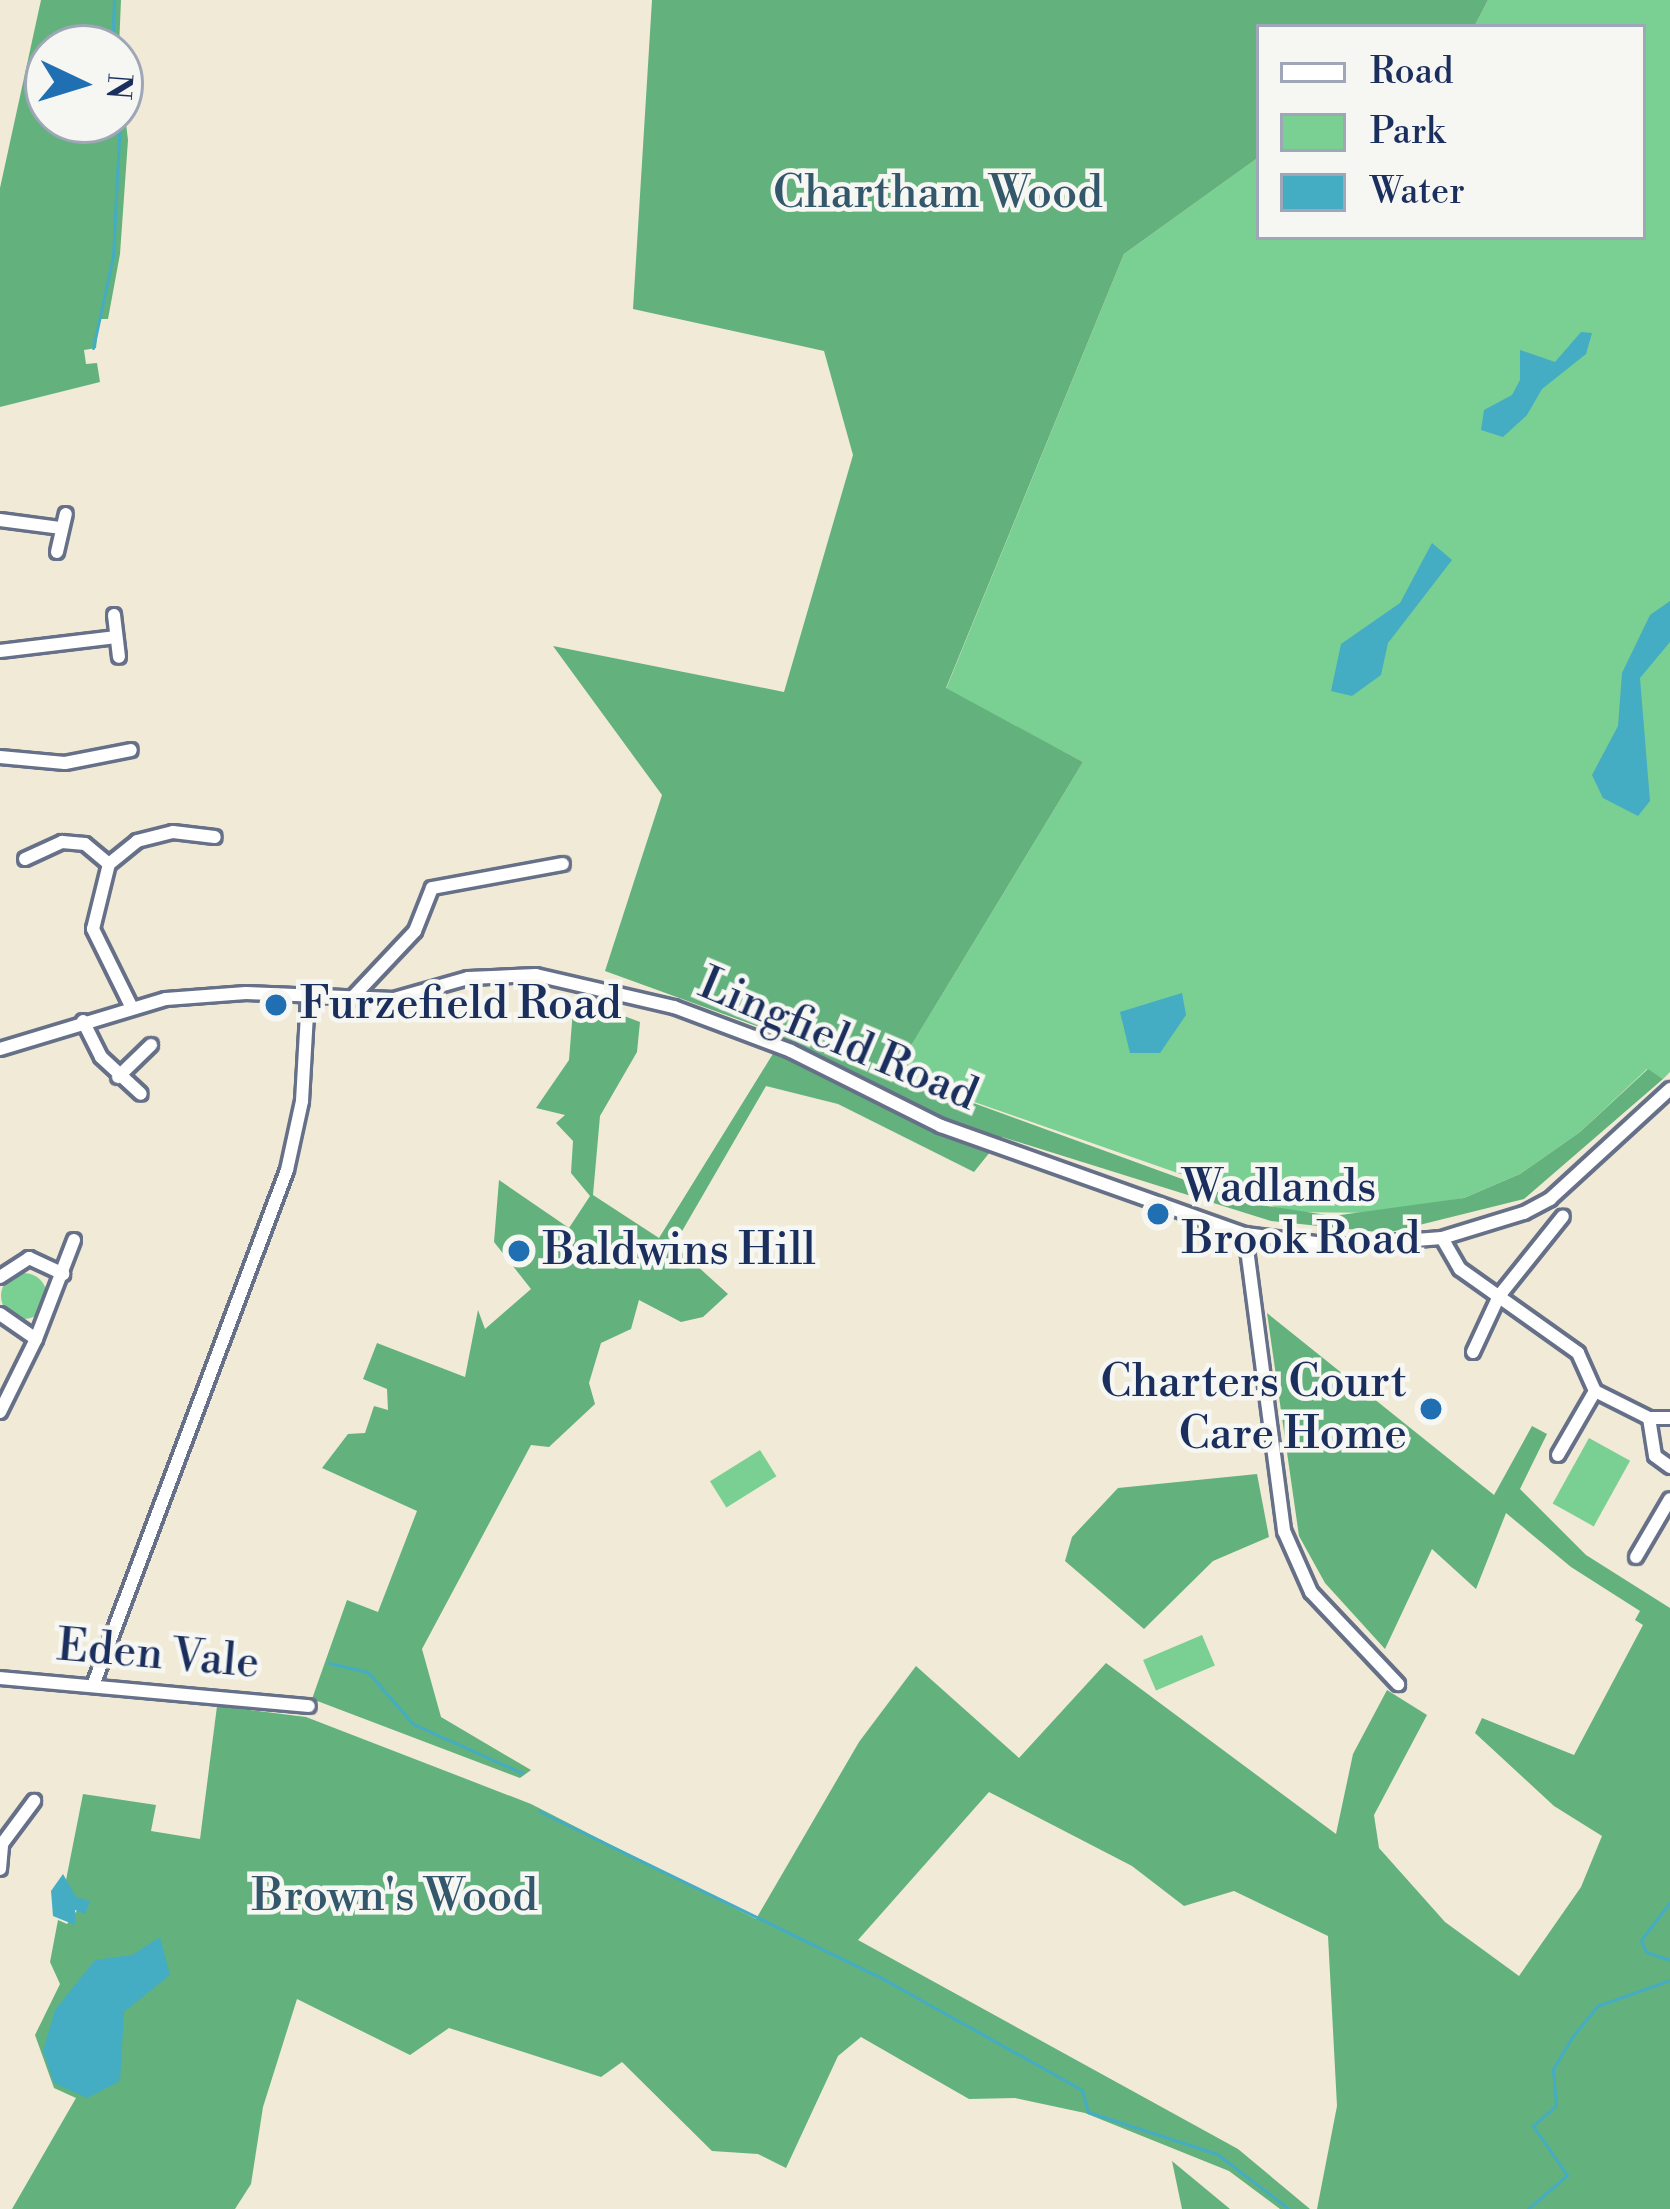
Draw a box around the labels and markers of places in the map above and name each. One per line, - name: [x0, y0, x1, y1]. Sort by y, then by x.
- place label: Furzefield Road: [300, 978, 621, 1032]
- marker: Furzefield Road: [263, 992, 289, 1018]
- place label: Wadlands Brook Road: [1182, 1161, 1420, 1267]
- marker: Wadlands Brook Road: [1145, 1201, 1171, 1227]
- place label: Baldwins Hill: [543, 1224, 816, 1278]
- marker: Baldwins Hill: [506, 1238, 532, 1264]
- place label: Charters Court Care Home: [1101, 1356, 1407, 1462]
- marker: Charters Court Care Home: [1418, 1396, 1444, 1422]

